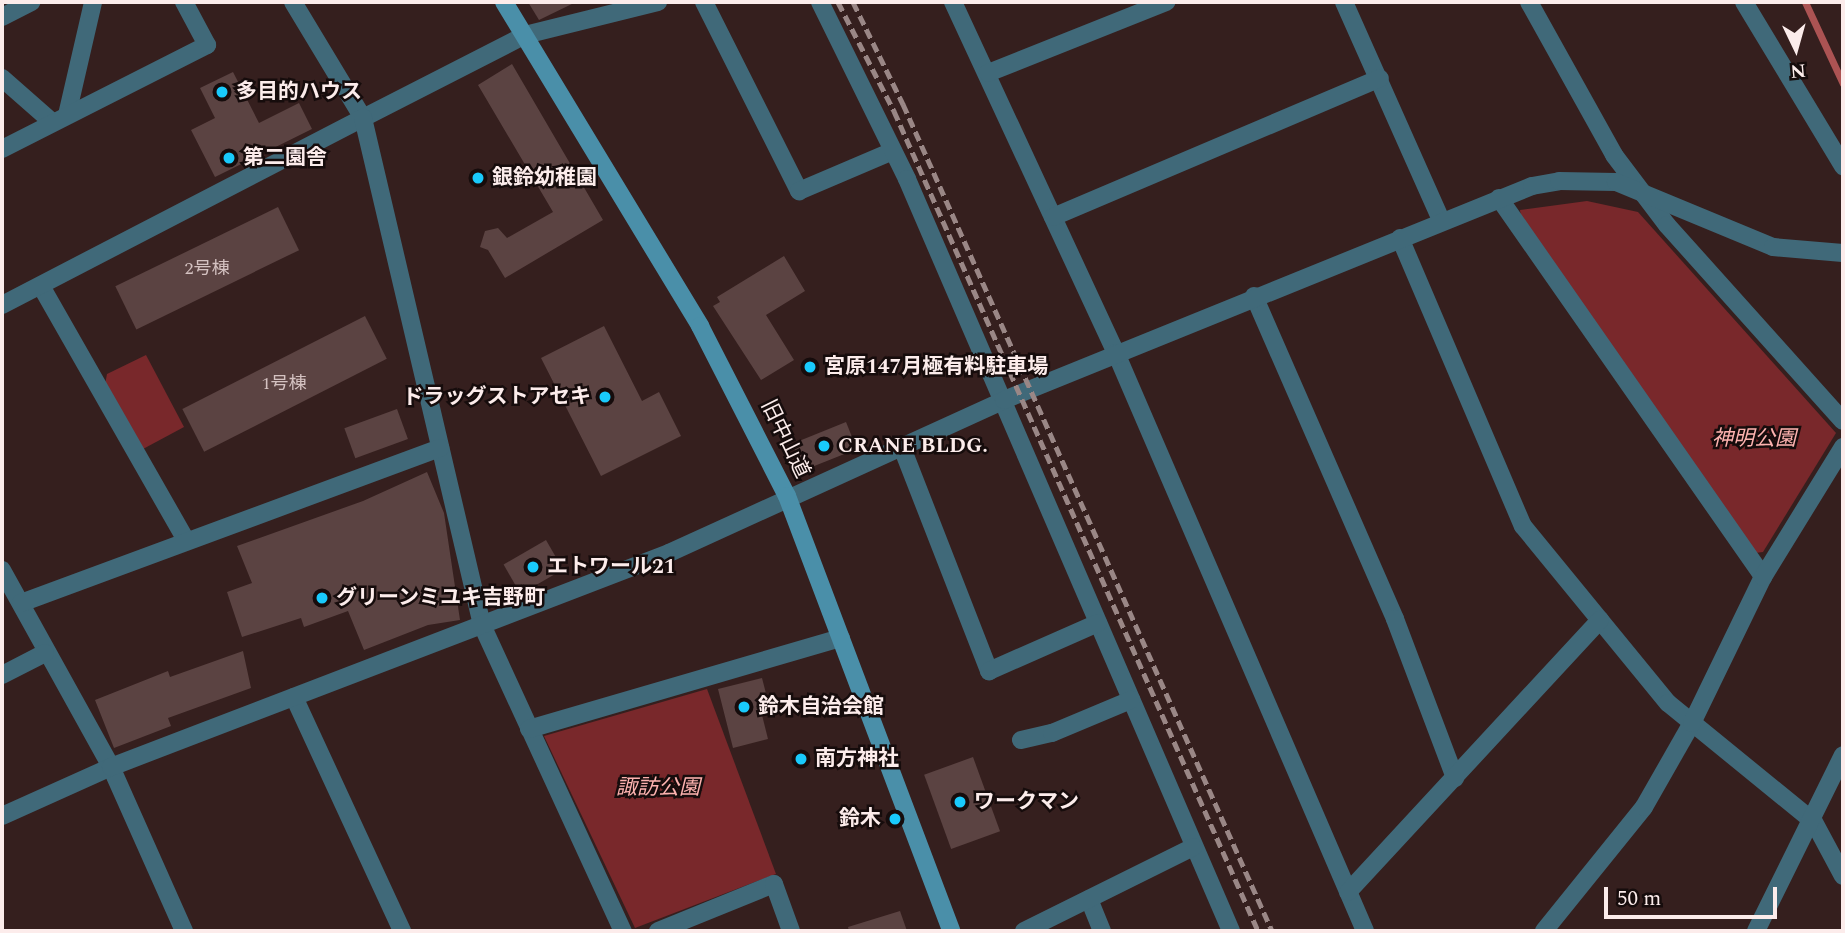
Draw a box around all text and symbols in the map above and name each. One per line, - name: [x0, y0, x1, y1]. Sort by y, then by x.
- north arrow: [1761, 14, 1831, 84]
- text: N: [1789, 55, 1807, 86]
- place label: 多目的ハウス: [236, 79, 362, 105]
- marker: 多目的ハウス: [214, 84, 230, 100]
- place label: 第二園舎: [243, 145, 327, 171]
- marker: 第二園舎: [221, 150, 237, 166]
- place label: 銀鈴幼稚園: [492, 165, 597, 191]
- marker: 銀鈴幼稚園: [470, 170, 486, 186]
- house number: 2号棟: [185, 258, 229, 280]
- place label: 宮原147月極有料駐車場: [824, 354, 1048, 380]
- marker: 宮原147月極有料駐車場: [802, 359, 818, 375]
- house number: 1号棟: [262, 373, 306, 395]
- place label: ドラッグストアセキ: [402, 384, 591, 410]
- marker: ドラッグストアセキ: [597, 389, 613, 405]
- street label: 旧中山道: [755, 396, 815, 482]
- park label: 神明公園: [1712, 426, 1796, 452]
- place label: CRANE BLDG.: [838, 433, 988, 459]
- marker: CRANE BLDG.: [816, 438, 832, 454]
- place label: エトワール21: [547, 554, 676, 580]
- marker: エトワール21: [525, 559, 541, 575]
- place label: グリーンミユキ吉野町: [336, 585, 546, 611]
- marker: グリーンミユキ吉野町: [314, 590, 330, 606]
- place label: 鈴木自治会館: [758, 694, 884, 720]
- marker: 鈴木自治会館: [736, 699, 752, 715]
- place label: 南方神社: [815, 746, 899, 772]
- marker: 南方神社: [793, 751, 809, 767]
- park label: 諏訪公園: [616, 775, 700, 801]
- place label: ワークマン: [974, 789, 1079, 815]
- marker: ワークマン: [952, 794, 968, 810]
- place label: 鈴木: [839, 806, 881, 832]
- marker: 鈴木: [887, 811, 903, 827]
- scale bar: [1607, 874, 1780, 918]
- text: 50 m: [1617, 883, 1661, 915]

